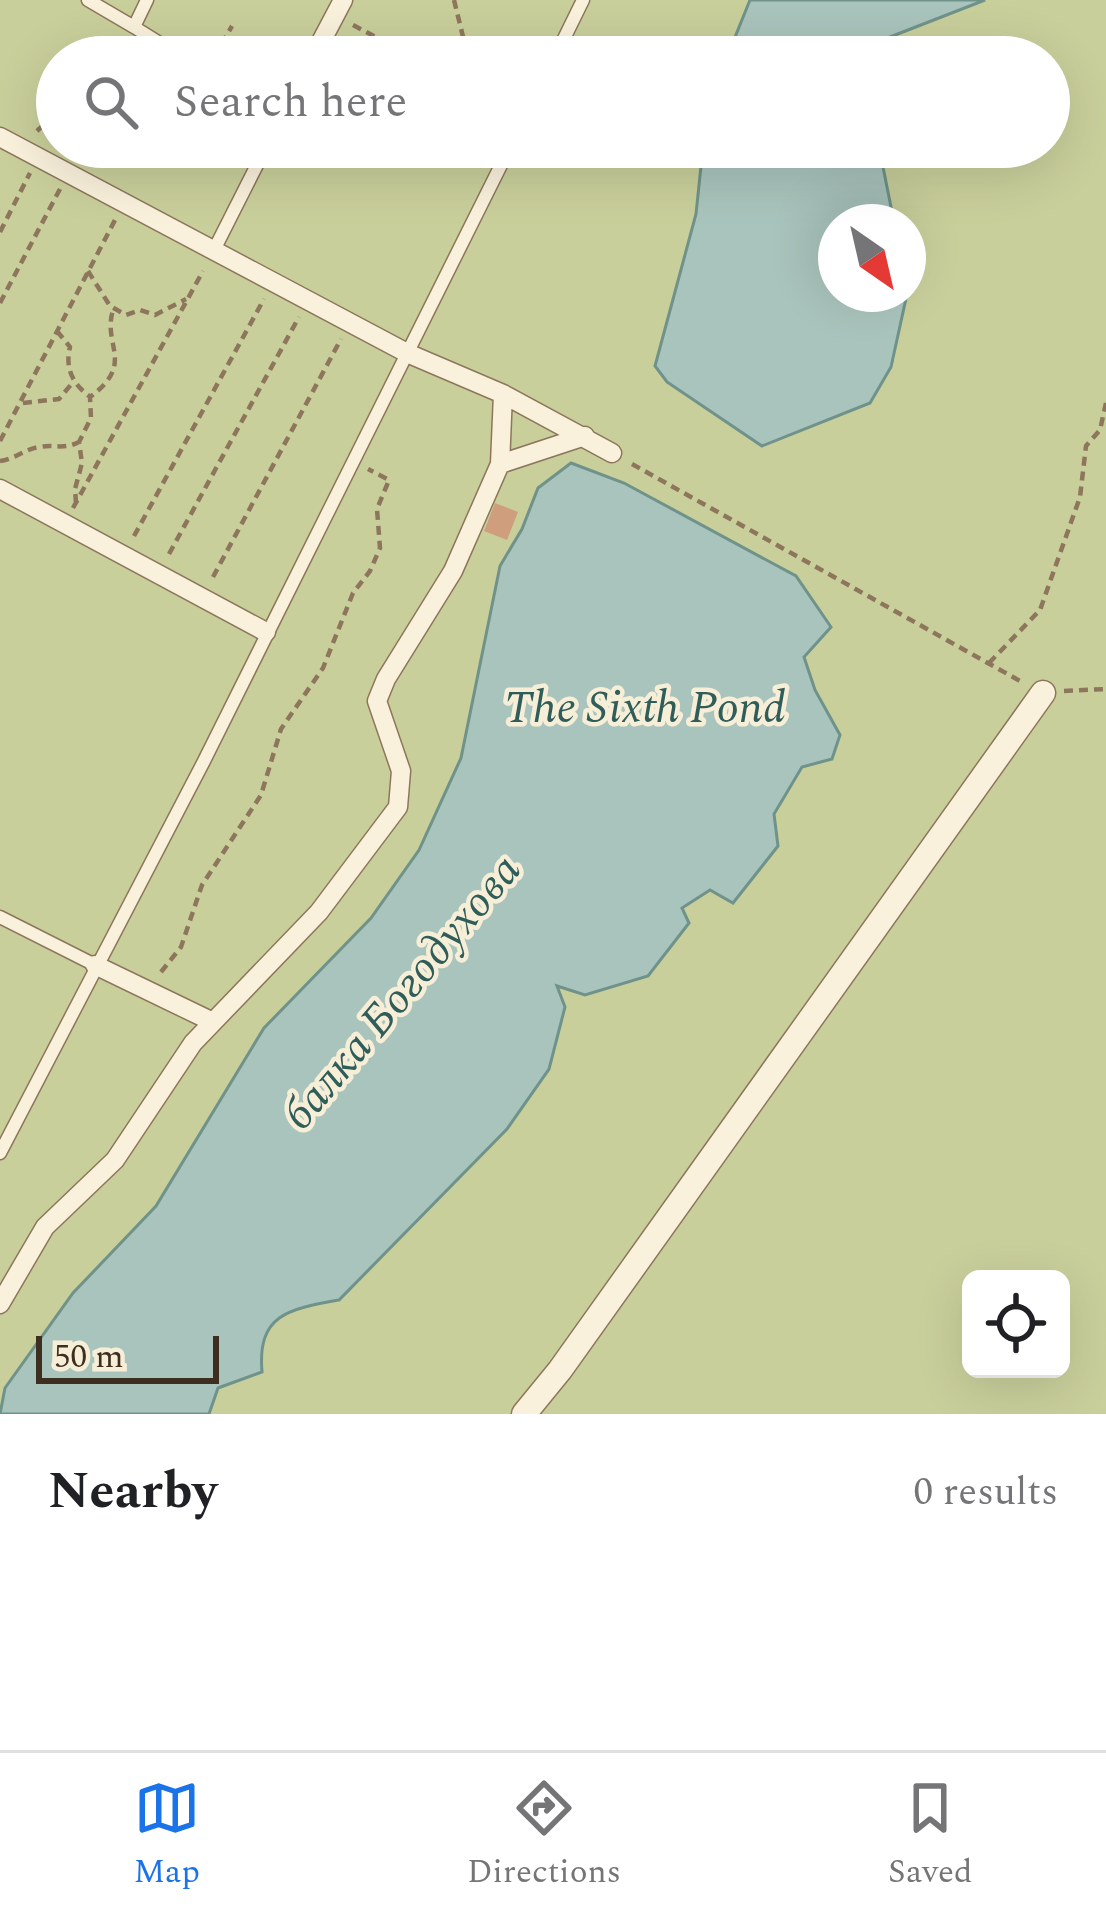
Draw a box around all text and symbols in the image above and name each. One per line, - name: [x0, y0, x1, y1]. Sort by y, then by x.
- search box: [36, 36, 1070, 168]
- text: Search here: [174, 68, 407, 137]
- icon: search: [78, 69, 144, 135]
- north arrow: [818, 204, 926, 312]
- water label: The Sixth Pond: [504, 674, 786, 743]
- water label: балка Богодухова: [265, 839, 538, 1146]
- map controls: [962, 1270, 1070, 1378]
- button: locate: [962, 1270, 1070, 1378]
- scale bar: [36, 1330, 219, 1383]
- text: 50 m: [54, 1332, 124, 1382]
- text: Nearby: [48, 1453, 217, 1531]
- text: 0 results: [914, 1463, 1058, 1522]
- tab: Map: [133, 1775, 200, 1897]
- tab: Directions: [467, 1775, 621, 1897]
- tab: Saved: [888, 1775, 973, 1897]

